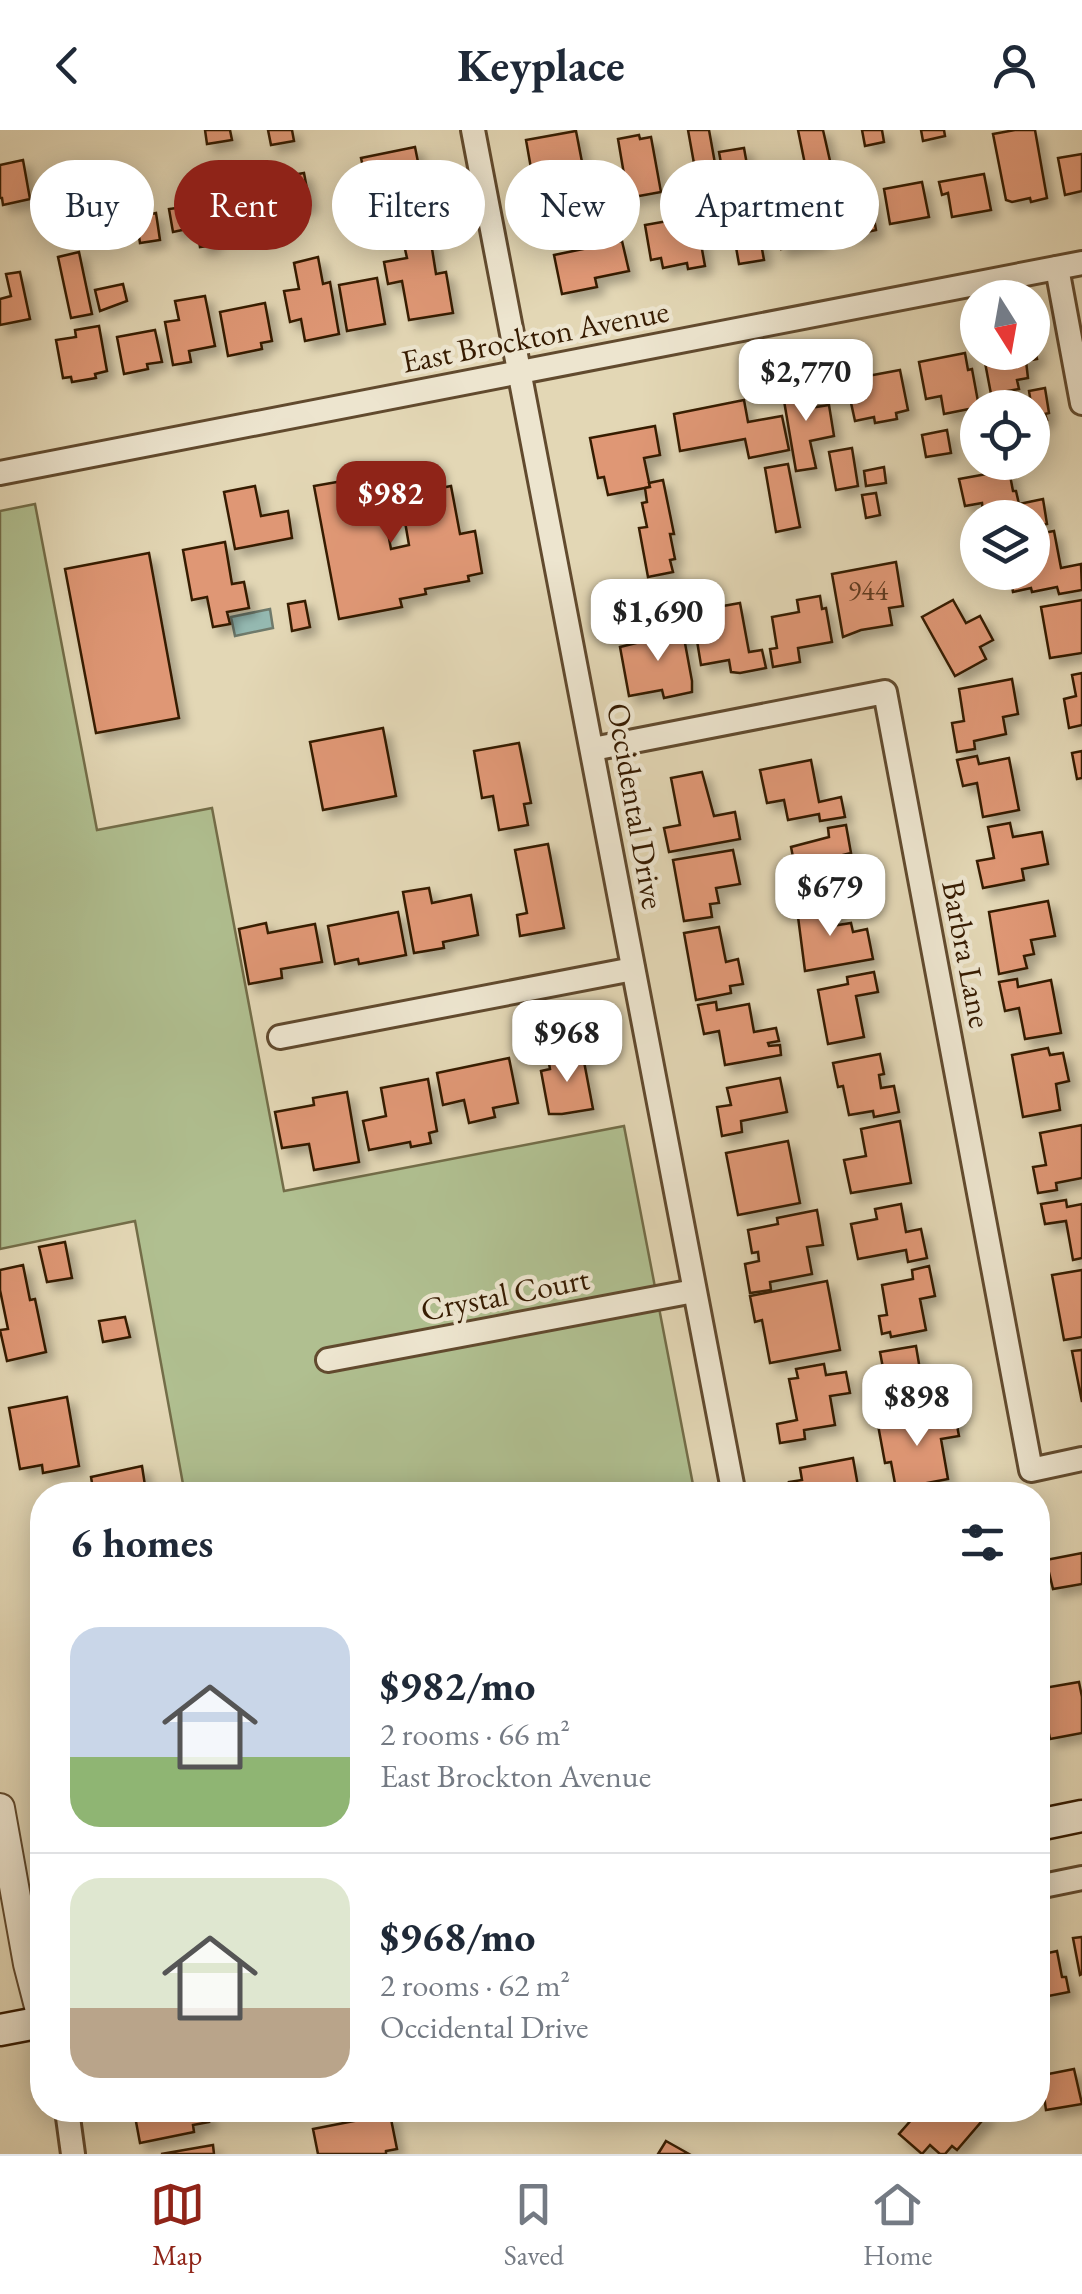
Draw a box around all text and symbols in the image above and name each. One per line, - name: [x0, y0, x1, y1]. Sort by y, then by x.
- text: Keyplace: [457, 36, 625, 94]
- icon: back: [40, 38, 95, 93]
- icon: person: [987, 38, 1042, 93]
- chip: Buy: [30, 160, 154, 250]
- chip: Rent: [174, 160, 312, 250]
- chip: Filters: [332, 160, 485, 250]
- chip: New: [505, 160, 640, 250]
- chip: Apartment: [660, 160, 879, 250]
- north arrow: [960, 280, 1050, 370]
- map controls: [960, 280, 1050, 590]
- street label: East Brockton Avenue: [398, 290, 672, 382]
- pin: $2,770: [725, 339, 887, 424]
- text: $2,770: [761, 350, 851, 392]
- button: locate: [960, 390, 1050, 480]
- pin: $982: [332, 461, 450, 546]
- text: $982: [358, 472, 424, 514]
- button: layers: [960, 500, 1050, 590]
- house number: 944: [848, 572, 889, 608]
- pin: $1,690: [577, 579, 739, 664]
- text: $1,690: [613, 590, 703, 632]
- street label: Occidental Drive: [597, 700, 675, 912]
- pin: $679: [771, 854, 889, 939]
- text: $679: [797, 865, 863, 907]
- street label: Barbra Lane: [932, 877, 1002, 1031]
- pin: $968: [508, 1000, 626, 1085]
- text: $968: [534, 1011, 600, 1053]
- street label: Crystal Court: [417, 1257, 593, 1331]
- pin: $898: [858, 1364, 976, 1449]
- text: $898: [884, 1375, 950, 1417]
- text: 6 homes: [70, 1515, 213, 1570]
- icon: filters: [955, 1515, 1010, 1570]
- text: $982/mo: [380, 1658, 536, 1713]
- icon: home: [150, 1667, 270, 1787]
- text: 2 rooms · 66 m²: [380, 1713, 570, 1755]
- text: East Brockton Avenue: [380, 1755, 651, 1797]
- text: $968/mo: [380, 1909, 536, 1964]
- icon: home: [150, 1918, 270, 2038]
- text: 2 rooms · 62 m²: [380, 1964, 570, 2006]
- text: Occidental Drive: [380, 2006, 588, 2048]
- tab: Map: [150, 2177, 205, 2273]
- tab: Saved: [504, 2177, 564, 2273]
- tab: Home: [863, 2177, 932, 2273]

